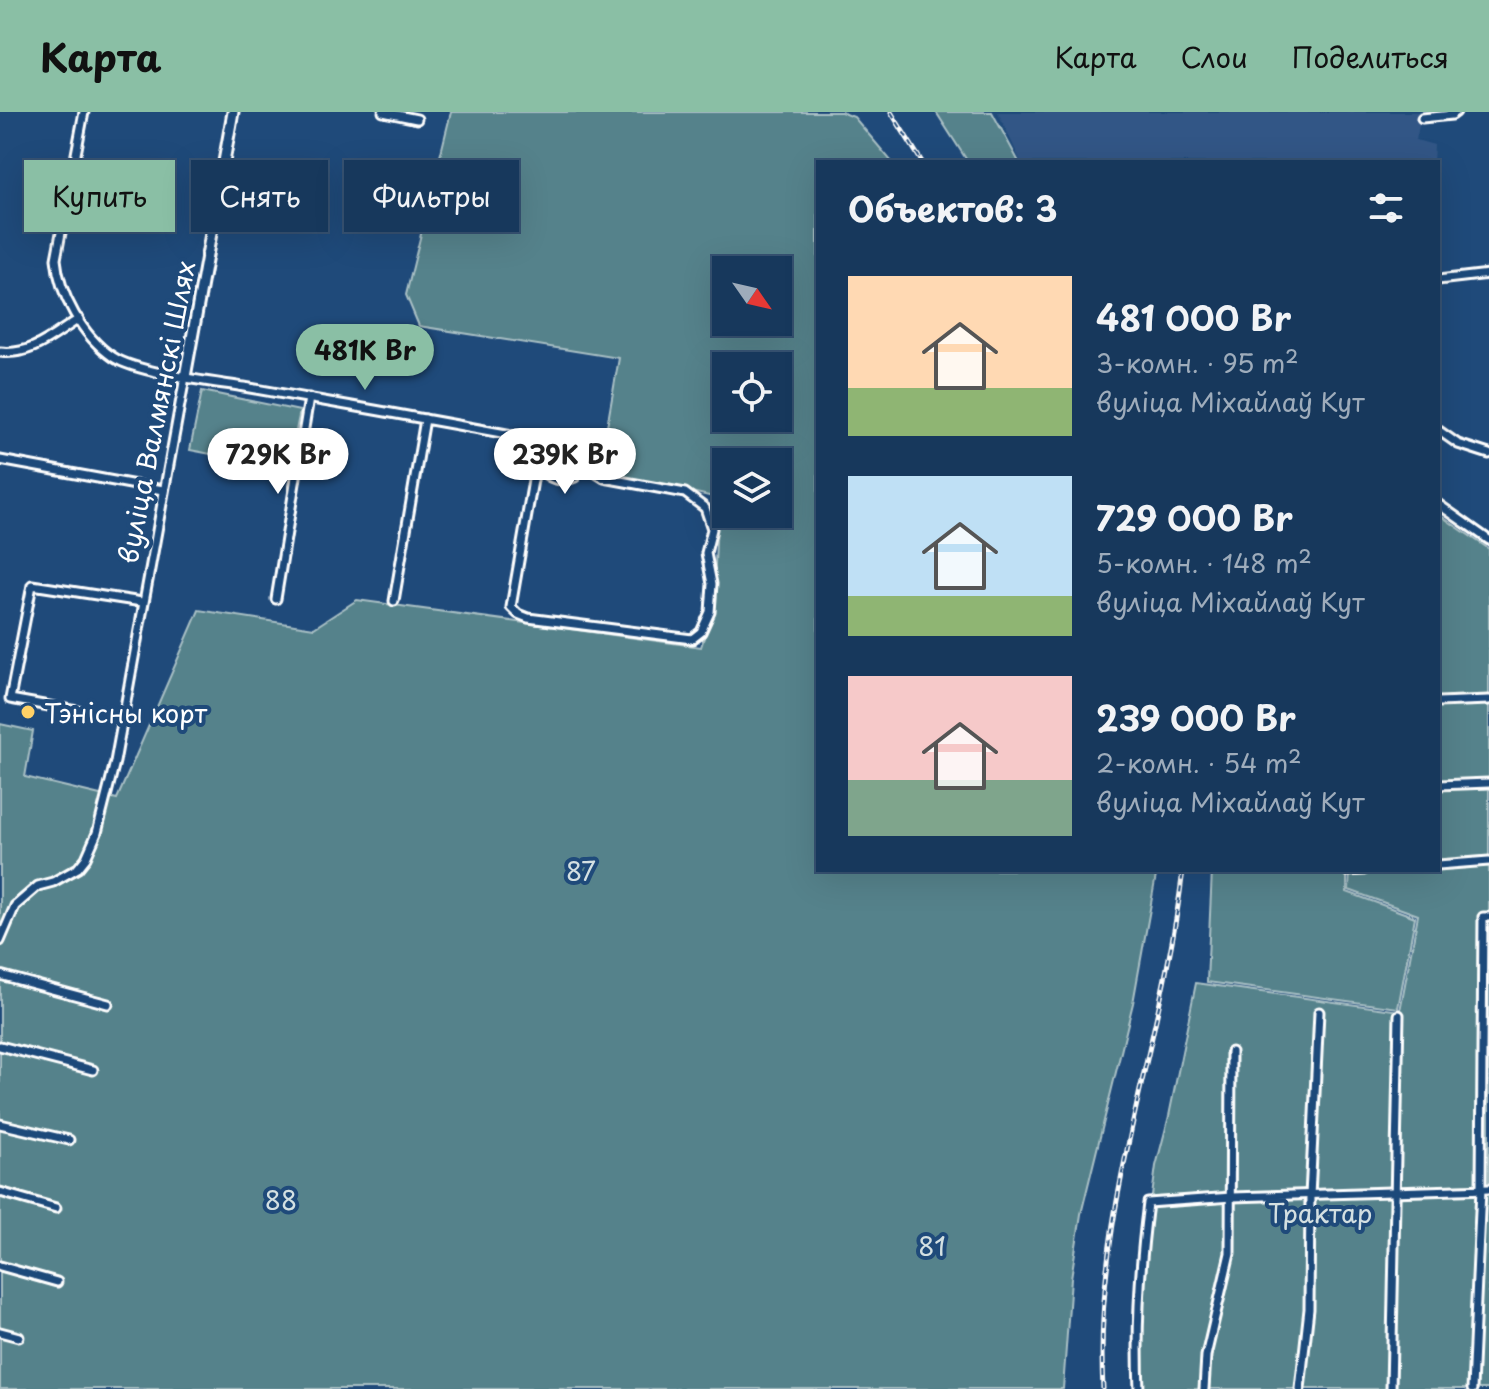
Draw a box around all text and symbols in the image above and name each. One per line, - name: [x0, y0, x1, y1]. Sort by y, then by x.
- text: Карта: [40, 28, 162, 85]
- text: Карта: [1054, 35, 1137, 78]
- text: Слои: [1181, 35, 1248, 78]
- text: Поделиться: [1292, 35, 1449, 78]
- chip: Купить: [24, 160, 175, 232]
- chip: Снять: [191, 160, 328, 232]
- chip: Фильтры: [344, 160, 519, 232]
- text: Объектов: 3: [848, 182, 1058, 234]
- icon: filters: [1364, 186, 1408, 230]
- north arrow: [712, 256, 792, 336]
- map controls: [712, 256, 792, 528]
- street label: вуліца Валмянскі Шлях: [108, 257, 204, 567]
- text: 481 000 Br: [1096, 291, 1291, 343]
- icon: home: [912, 308, 1008, 404]
- pin: 481K Br: [291, 324, 439, 392]
- text: 481K Br: [314, 330, 416, 369]
- text: 3-комн. · 95 m²: [1096, 343, 1299, 382]
- button: locate: [712, 352, 792, 432]
- text: вуліца Міхайлаў Кут: [1096, 382, 1365, 421]
- pin: 729K Br: [204, 428, 352, 496]
- pin: 239K Br: [491, 428, 639, 496]
- text: 729K Br: [225, 434, 331, 473]
- text: 239K Br: [512, 434, 618, 473]
- button: layers: [712, 448, 792, 528]
- text: 729 000 Br: [1096, 491, 1293, 543]
- icon: home: [912, 508, 1008, 604]
- text: 5-комн. · 148 m²: [1096, 543, 1312, 582]
- text: вуліца Міхайлаў Кут: [1096, 582, 1365, 621]
- text: 239 000 Br: [1096, 691, 1296, 743]
- place label: Тэнісны корт: [44, 693, 208, 732]
- marker: Тэнісны корт: [19, 703, 37, 721]
- icon: home: [912, 708, 1008, 804]
- text: 2-комн. · 54 m²: [1096, 743, 1302, 782]
- text: вуліца Міхайлаў Кут: [1096, 782, 1365, 821]
- park label: 87: [566, 851, 596, 890]
- park label: 88: [265, 1180, 297, 1219]
- park label: Трактар: [1268, 1193, 1372, 1232]
- park label: 81: [918, 1226, 946, 1265]

